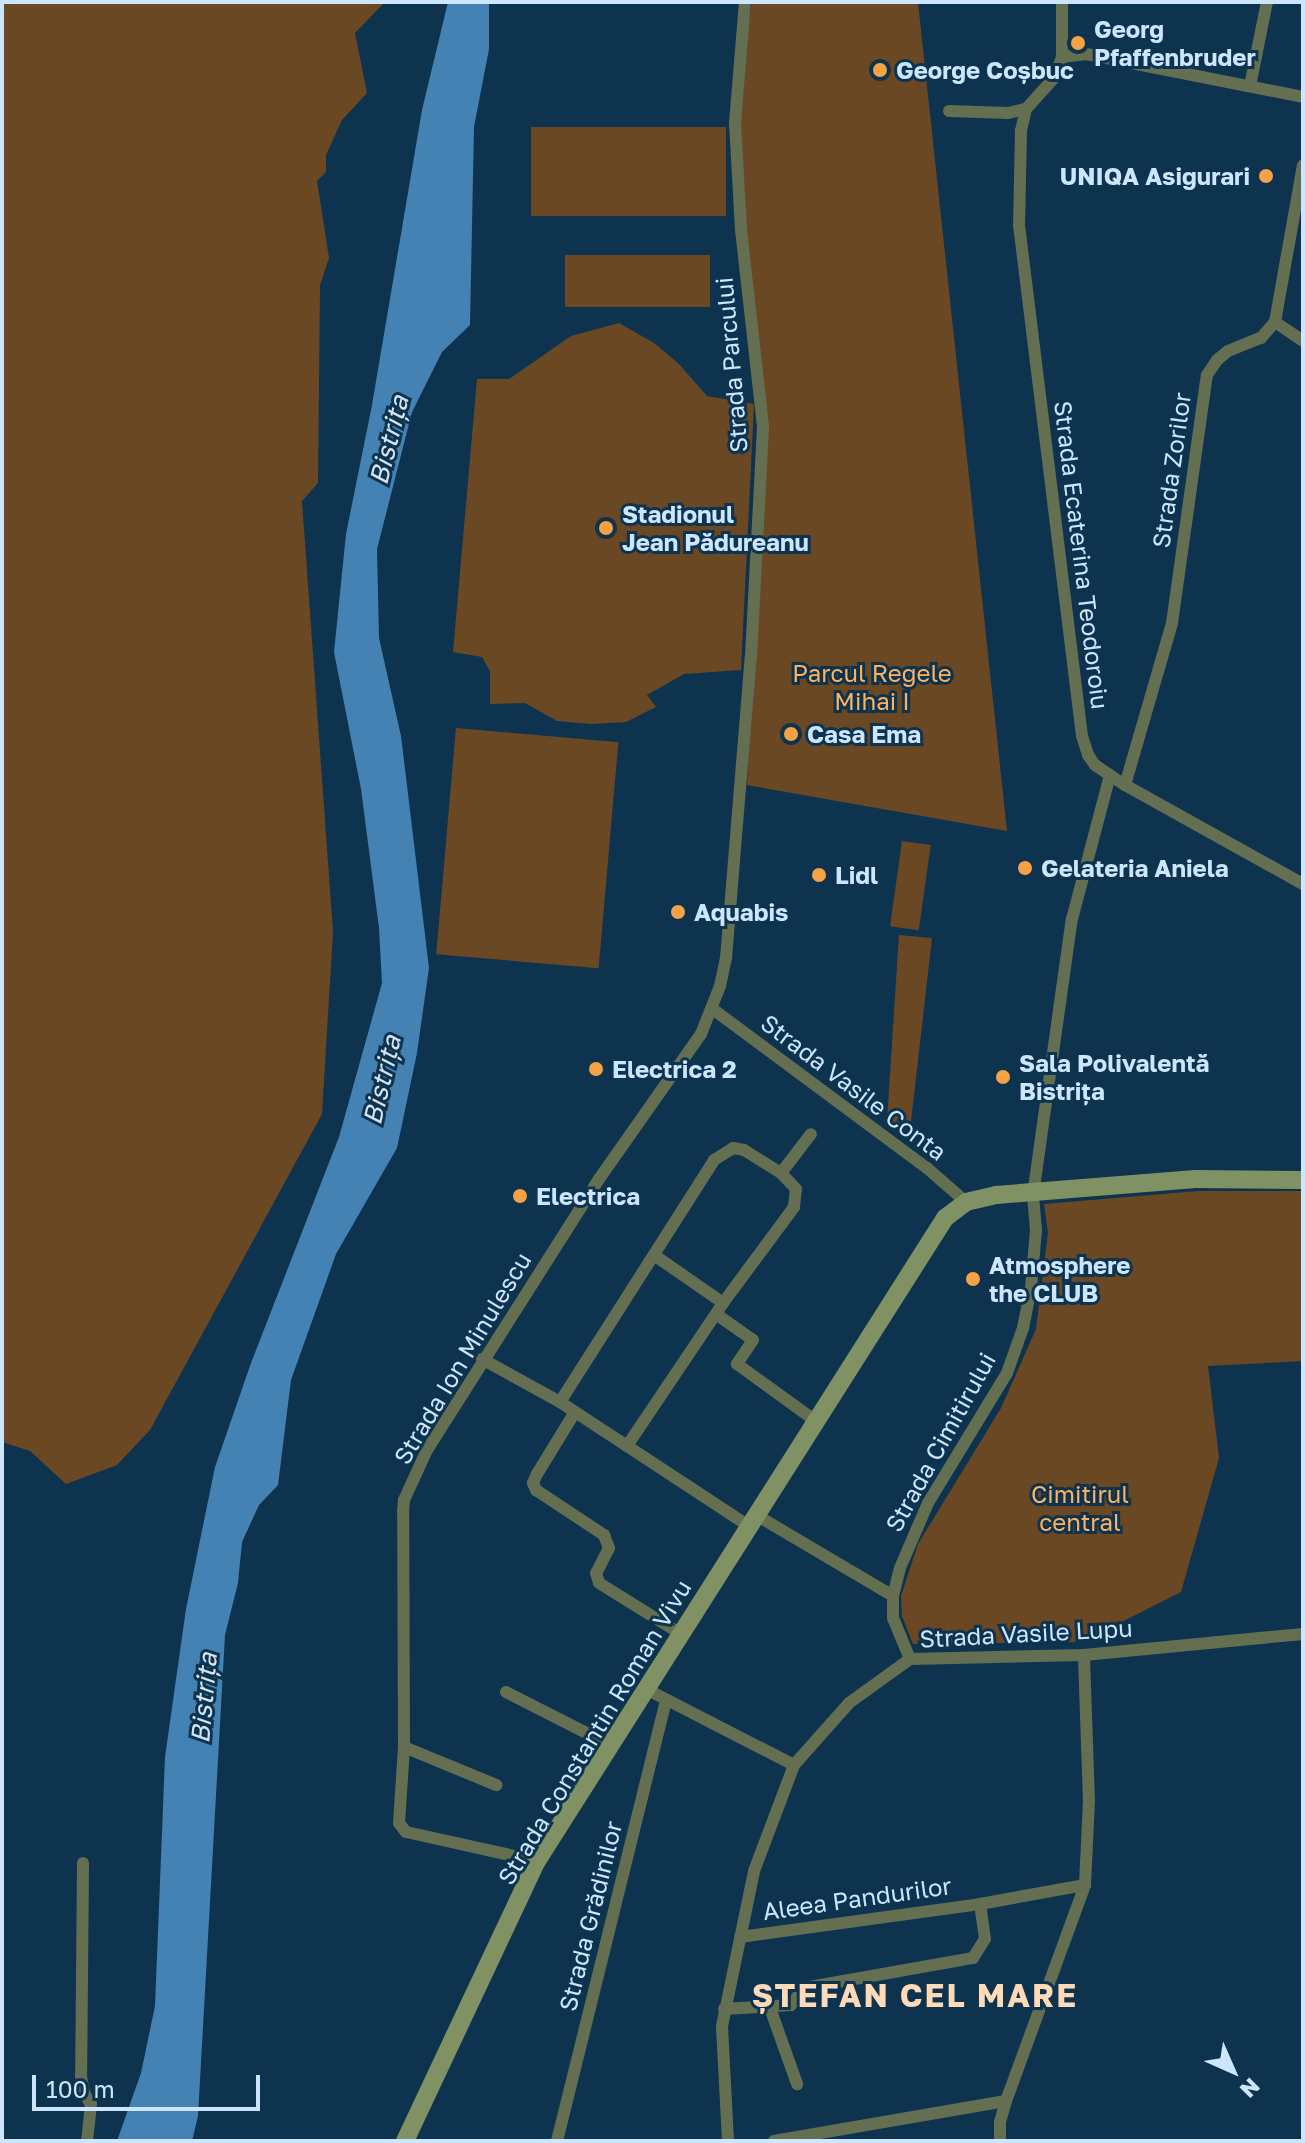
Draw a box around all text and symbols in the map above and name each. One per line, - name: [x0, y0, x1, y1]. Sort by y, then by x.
- place label: Georg Pfaffenbruder: [1094, 15, 1256, 71]
- marker: Georg Pfaffenbruder: [1069, 34, 1087, 52]
- place label: George Coșbuc: [896, 56, 1074, 84]
- marker: George Coșbuc: [871, 61, 889, 79]
- place label: UNIQA Asigurari: [1060, 162, 1250, 190]
- marker: UNIQA Asigurari: [1257, 167, 1275, 185]
- street label: Strada Parcului: [709, 276, 753, 454]
- street label: Strada Zorilor: [1146, 390, 1196, 550]
- water label: Bistrița: [363, 392, 415, 488]
- street label: Strada Ecaterina Teodoroiu: [1049, 399, 1115, 711]
- place label: Stadionul Jean Pădureanu: [622, 500, 809, 556]
- marker: Stadionul Jean Pădureanu: [597, 519, 615, 537]
- park label: Parcul Regele Mihai I: [792, 659, 952, 715]
- place label: Casa Ema: [807, 720, 921, 748]
- marker: Casa Ema: [782, 725, 800, 743]
- place label: Gelateria Aniela: [1041, 854, 1229, 882]
- marker: Gelateria Aniela: [1016, 859, 1034, 877]
- place label: Lidl: [835, 861, 878, 889]
- marker: Lidl: [810, 866, 828, 884]
- place label: Aquabis: [694, 898, 789, 926]
- marker: Aquabis: [669, 903, 687, 921]
- street label: Strada Vasile Conta: [756, 1008, 952, 1166]
- water label: Bistrița: [357, 1032, 407, 1128]
- place label: Sala Polivalentă Bistrița: [1019, 1049, 1209, 1105]
- place label: Electrica 2: [612, 1055, 737, 1083]
- marker: Electrica 2: [587, 1060, 605, 1078]
- marker: Sala Polivalentă Bistrița: [994, 1068, 1012, 1086]
- place label: Electrica: [536, 1182, 640, 1210]
- marker: Electrica: [511, 1187, 529, 1205]
- street label: Strada Ion Minulescu: [387, 1247, 537, 1469]
- place label: Atmosphere the CLUB: [989, 1251, 1130, 1307]
- marker: Atmosphere the CLUB: [964, 1270, 982, 1288]
- street label: Strada Cimitirului: [879, 1347, 1001, 1537]
- park label: Cimitirul central: [1031, 1480, 1129, 1536]
- street label: Strada Constantin Roman Vivu: [491, 1574, 697, 1890]
- street label: Strada Vasile Lupu: [919, 1613, 1133, 1653]
- water label: Bistrița: [185, 1651, 223, 1745]
- street label: Strada Grădinilor: [552, 1818, 628, 2014]
- street label: Aleea Pandurilor: [761, 1870, 953, 1926]
- district label: ȘTEFAN CEL MARE: [752, 1976, 1078, 2014]
- north arrow: [1193, 2031, 1273, 2111]
- scale bar: [36, 2059, 264, 2109]
- text: N: [1235, 2073, 1266, 2104]
- text: 100 m: [46, 2074, 115, 2103]

